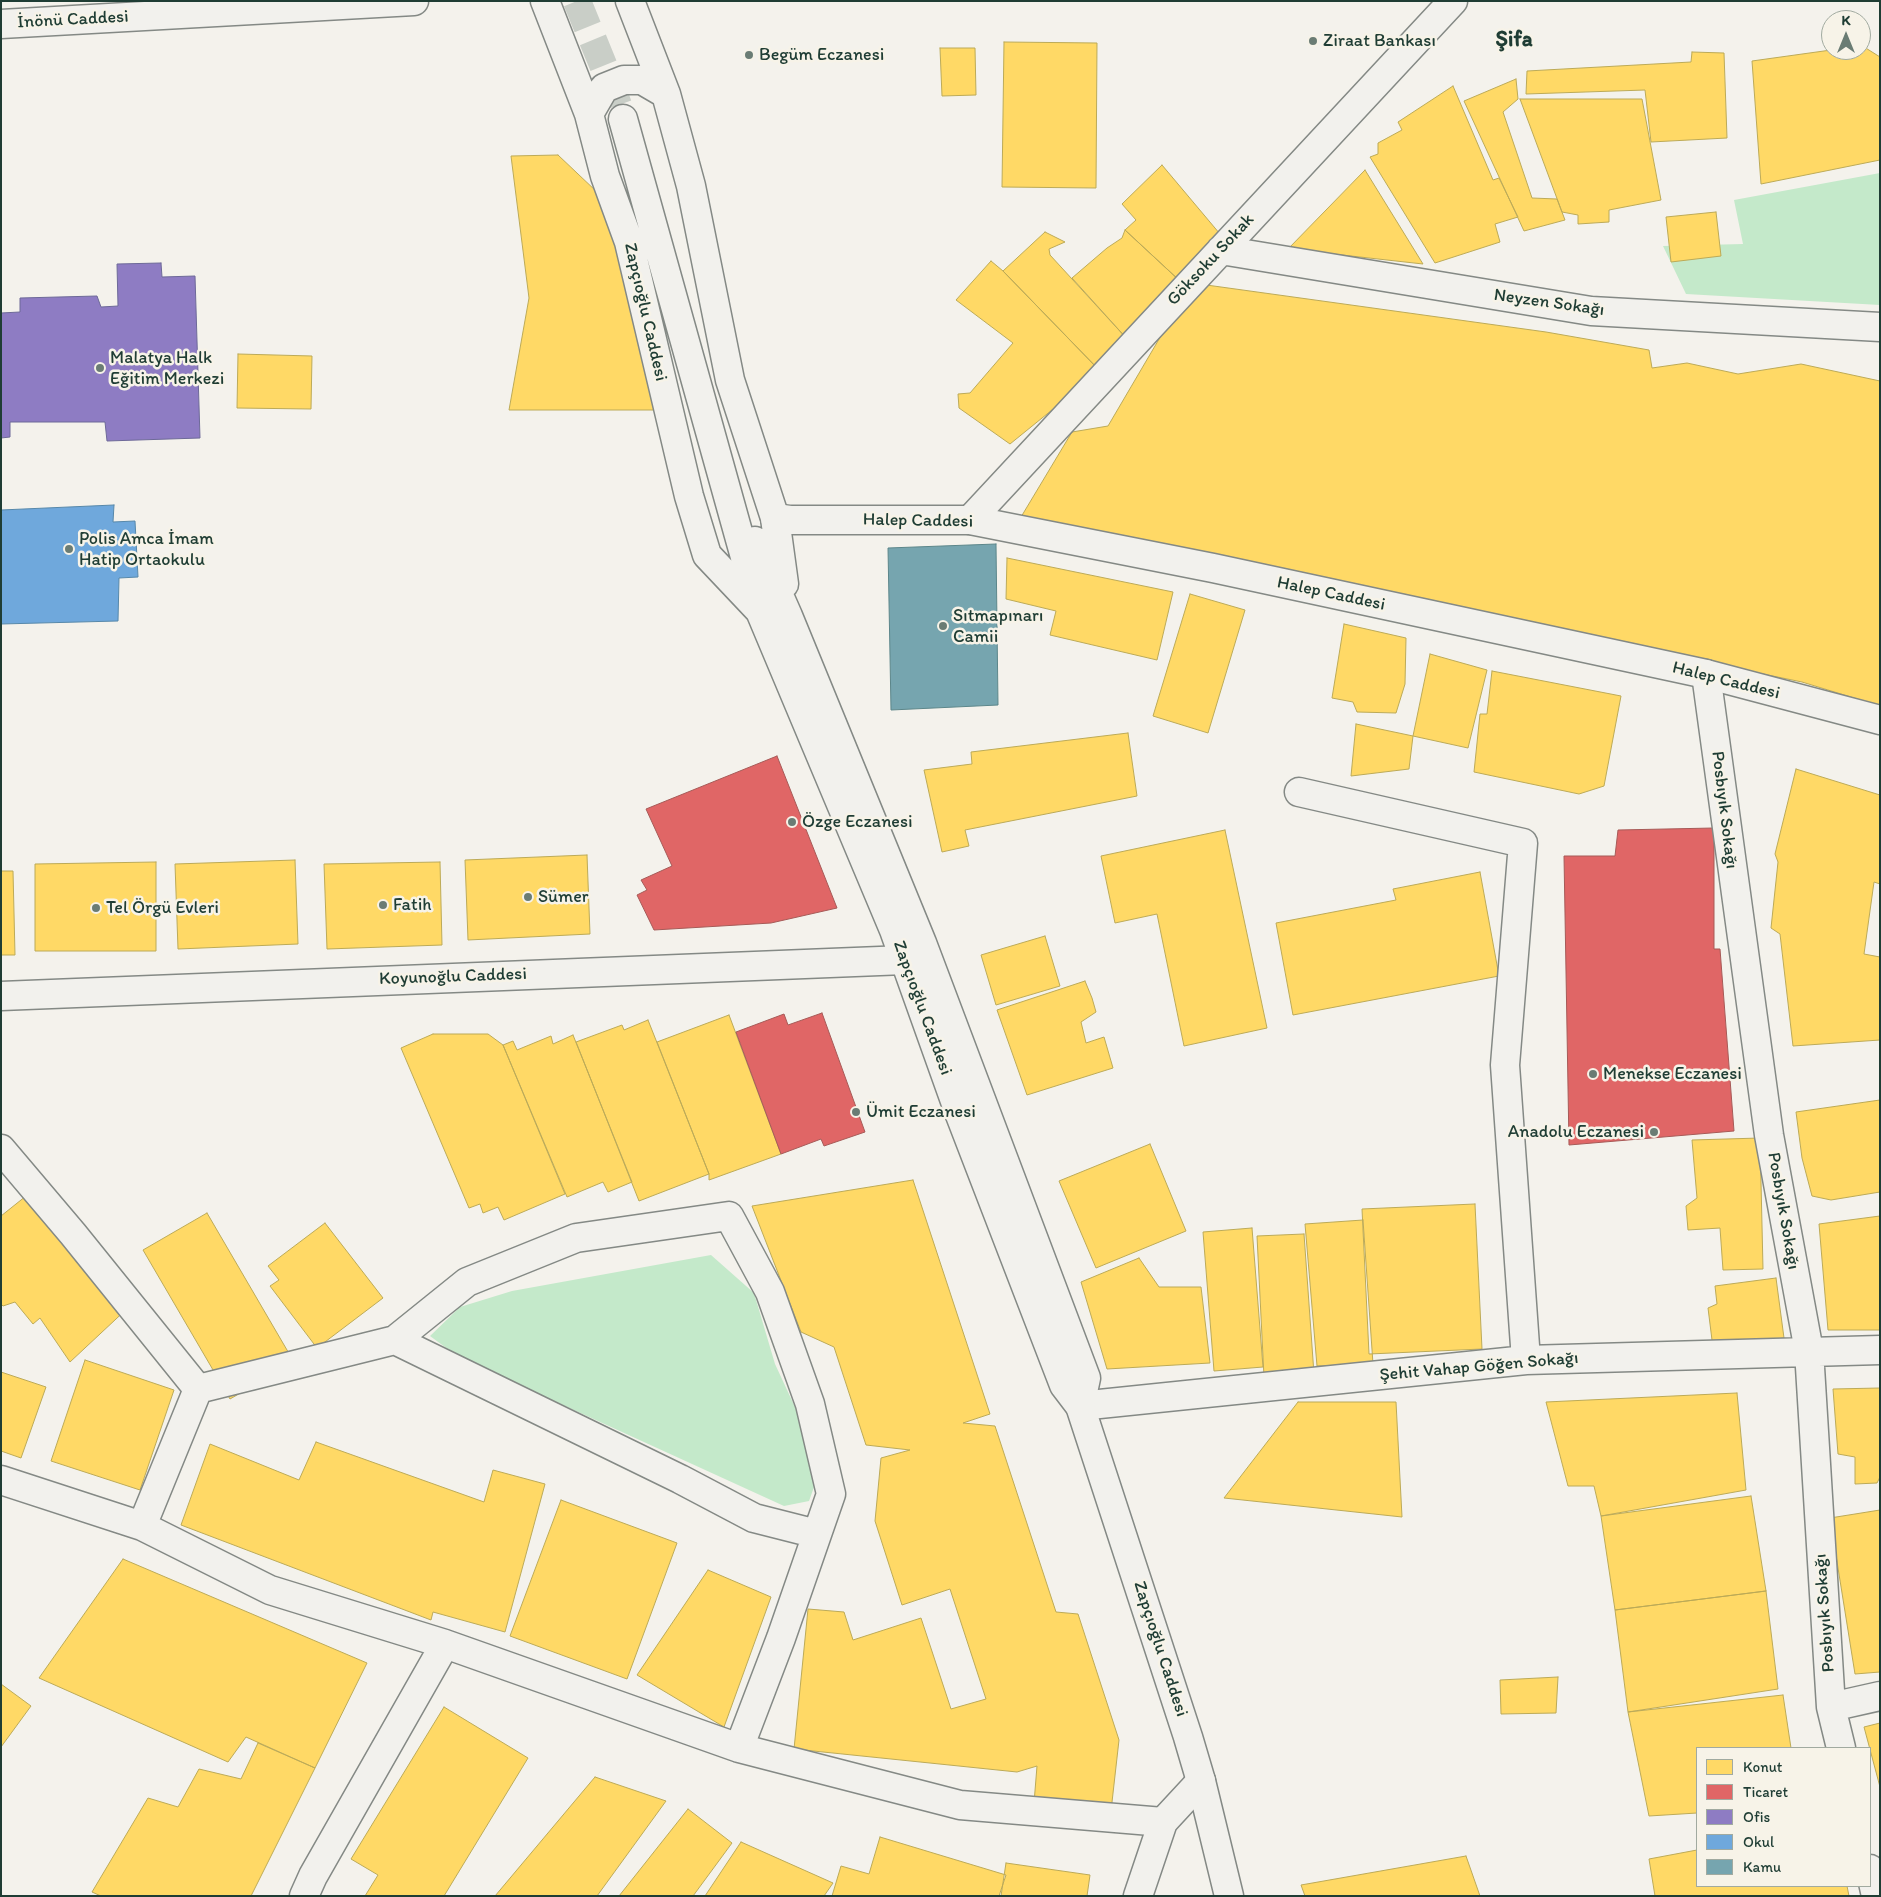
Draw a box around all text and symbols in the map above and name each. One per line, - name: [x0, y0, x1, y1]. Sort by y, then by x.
- street label: İnönü Caddesi: [17, 6, 129, 34]
- north arrow: [1821, 10, 1871, 60]
- text: K: [1842, 12, 1850, 29]
- district label: Şifa: [1495, 27, 1533, 53]
- place label: Ziraat Bankası: [1323, 30, 1436, 52]
- marker: Ziraat Bankası: [1307, 35, 1319, 47]
- place label: Begüm Eczanesi: [759, 44, 884, 66]
- marker: Begüm Eczanesi: [743, 49, 755, 61]
- street label: Göksoku Sokak: [1163, 209, 1259, 311]
- street label: Zapçıoğlu Caddesi: [619, 241, 671, 383]
- street label: Neyzen Sokağı: [1492, 285, 1606, 321]
- place label: Malatya Halk Eğitim Merkezi: [110, 347, 224, 389]
- marker: Malatya Halk Eğitim Merkezi: [94, 362, 106, 374]
- street label: Halep Caddesi: [863, 509, 973, 533]
- place label: Polis Amca İmam Hatip Ortaokulu: [79, 528, 214, 570]
- marker: Polis Amca İmam Hatip Ortaokulu: [63, 543, 75, 555]
- street label: Halep Caddesi: [1275, 572, 1387, 616]
- place label: Sıtmapınarı Camii: [953, 605, 1043, 648]
- marker: Sıtmapınarı Camii: [937, 620, 949, 632]
- street label: Halep Caddesi: [1670, 657, 1782, 705]
- street label: Posbıyık Sokağı: [1706, 750, 1742, 870]
- place label: Özge Eczanesi: [802, 811, 912, 833]
- marker: Özge Eczanesi: [786, 816, 798, 828]
- place label: Sümer: [538, 886, 589, 908]
- marker: Sümer: [522, 891, 534, 903]
- place label: Fatih: [393, 894, 431, 916]
- place label: Tel Örgü Evleri: [106, 897, 219, 919]
- marker: Fatih: [377, 899, 389, 911]
- marker: Tel Örgü Evleri: [90, 902, 102, 914]
- street label: Zapçıoğlu Caddesi: [888, 938, 956, 1078]
- street label: Koyunoğlu Caddesi: [379, 964, 527, 990]
- place label: Menekse Eczanesi: [1603, 1063, 1742, 1085]
- marker: Menekse Eczanesi: [1587, 1068, 1599, 1080]
- place label: Ümit Eczanesi: [866, 1101, 976, 1123]
- marker: Ümit Eczanesi: [850, 1106, 862, 1118]
- place label: Anadolu Eczanesi: [1508, 1121, 1644, 1143]
- marker: Anadolu Eczanesi: [1648, 1126, 1660, 1138]
- street label: Posbıyık Sokağı: [1762, 1151, 1804, 1271]
- street label: Şehit Vahap Göğen Sokağı: [1379, 1348, 1579, 1386]
- street label: Posbıyık Sokağı: [1810, 1553, 1840, 1673]
- street label: Zapçıoğlu Caddesi: [1128, 1578, 1192, 1720]
- legend: [1696, 1747, 1871, 1887]
- text: Konut: [1743, 1758, 1782, 1776]
- text: Ticaret: [1743, 1783, 1788, 1801]
- text: Ofis: [1743, 1808, 1770, 1826]
- text: Okul: [1743, 1833, 1774, 1851]
- text: Kamu: [1743, 1858, 1781, 1876]

